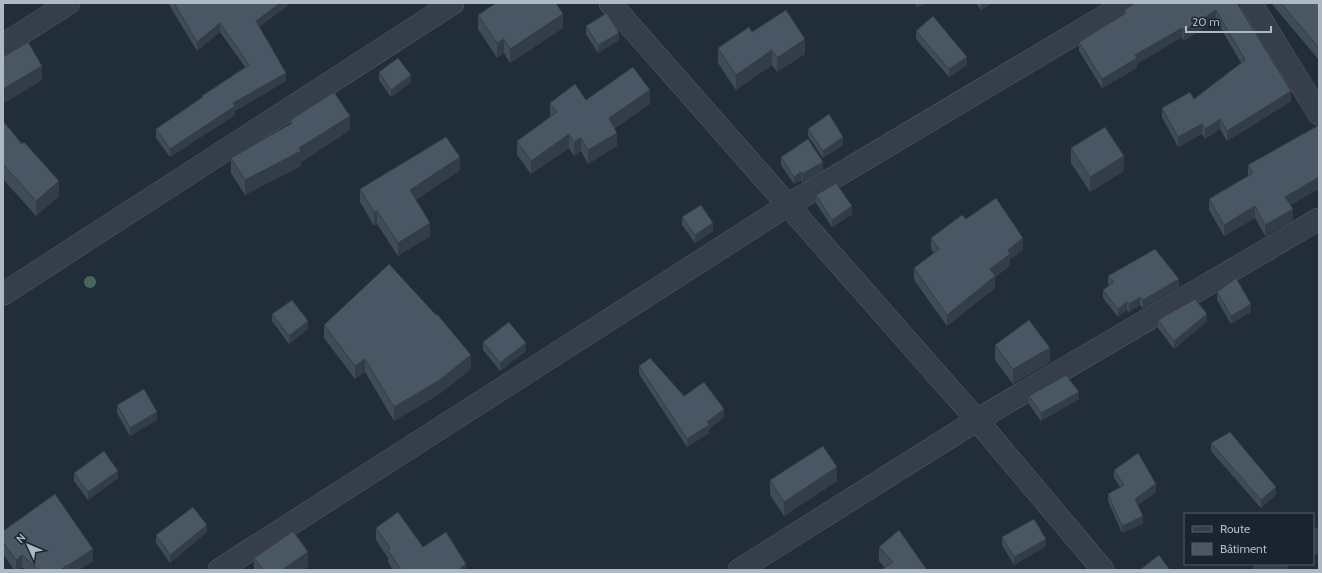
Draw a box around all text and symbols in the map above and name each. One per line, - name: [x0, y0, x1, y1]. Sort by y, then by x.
- scale bar: [1186, 8, 1271, 34]
- text: 20 m: [1192, 14, 1220, 29]
- legend: [1184, 513, 1314, 565]
- text: Route: [1220, 521, 1250, 536]
- north arrow: [8, 525, 48, 565]
- text: N: [13, 530, 29, 546]
- text: Bâtiment: [1220, 541, 1267, 556]

